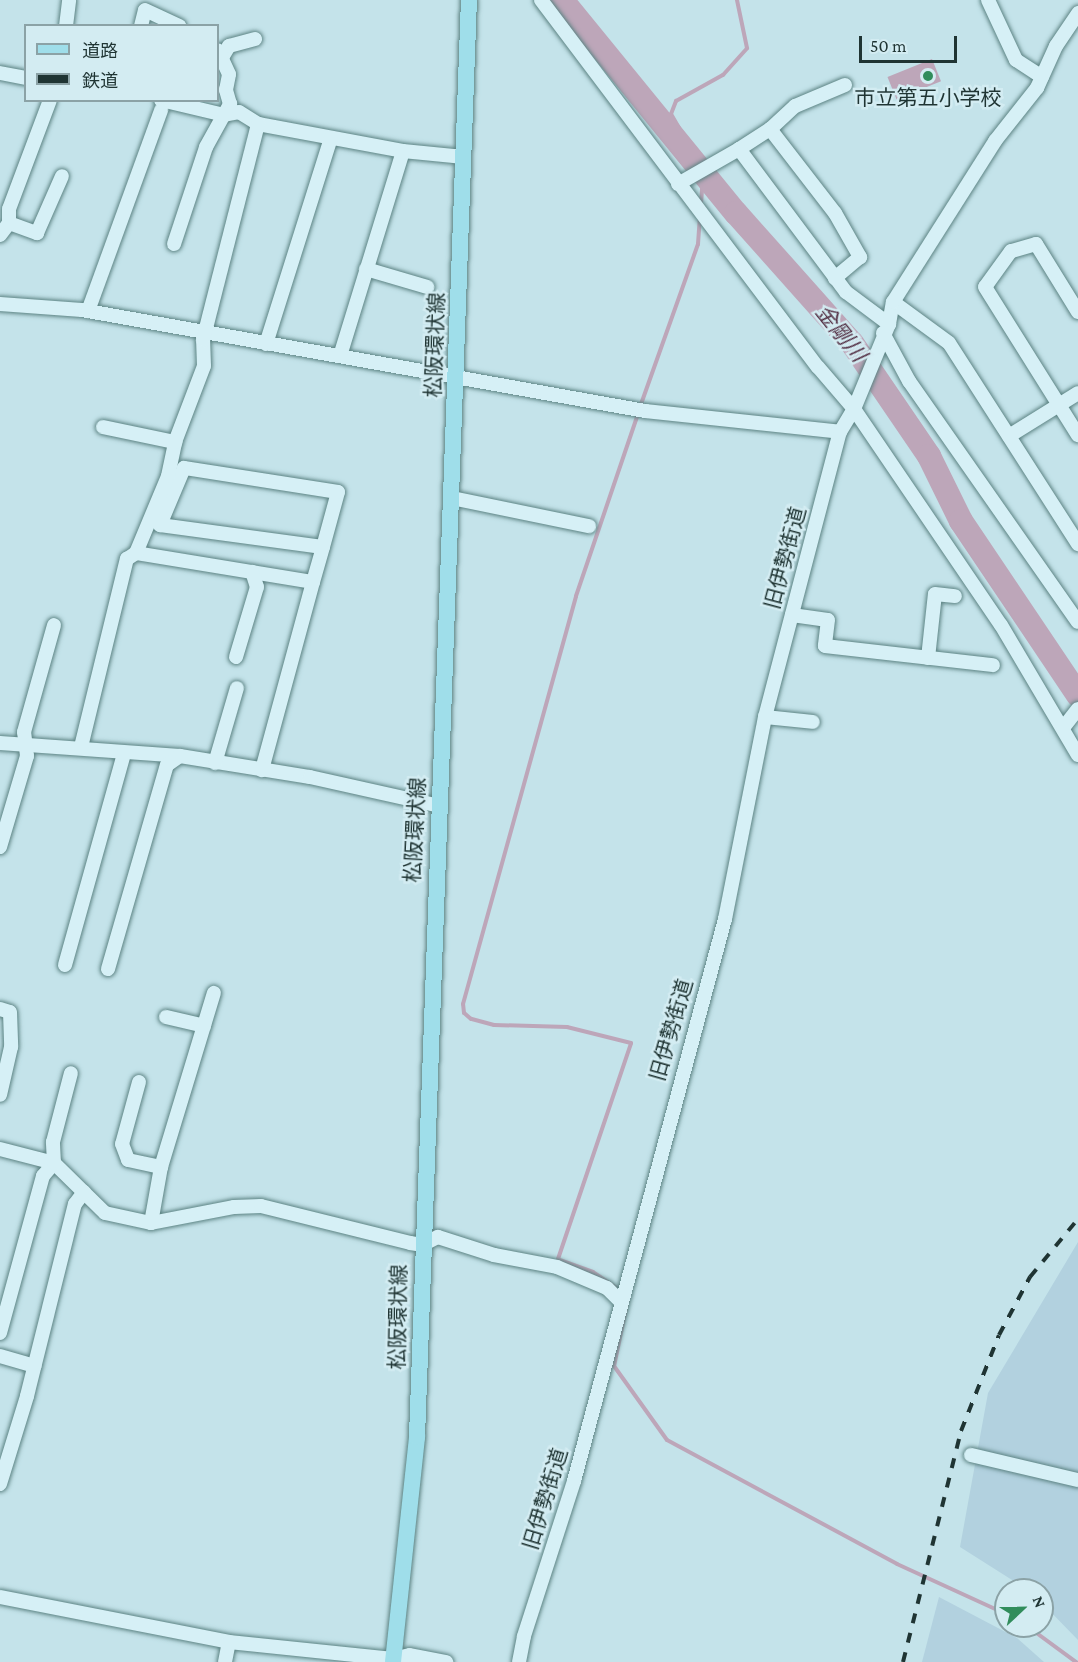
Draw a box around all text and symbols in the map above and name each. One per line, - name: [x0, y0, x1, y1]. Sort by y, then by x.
- legend: [24, 24, 219, 102]
- scale bar: [862, 24, 960, 62]
- text: 50 m: [870, 36, 907, 56]
- text: 道路: [82, 41, 118, 61]
- marker: 市立第五小学校: [921, 69, 935, 83]
- text: 鉄道: [82, 71, 118, 91]
- place label: 市立第五小学校: [855, 85, 1001, 111]
- street label: 松阪環状線: [421, 292, 449, 398]
- water label: 金剛川: [810, 299, 872, 367]
- street label: 旧伊勢街道: [759, 504, 811, 612]
- street label: 松阪環状線: [400, 777, 430, 883]
- street label: 旧伊勢街道: [644, 976, 698, 1084]
- street label: 松阪環状線: [384, 1264, 412, 1370]
- street label: 旧伊勢街道: [518, 1445, 572, 1553]
- north arrow: [994, 1578, 1054, 1638]
- text: N: [1029, 1594, 1049, 1610]

